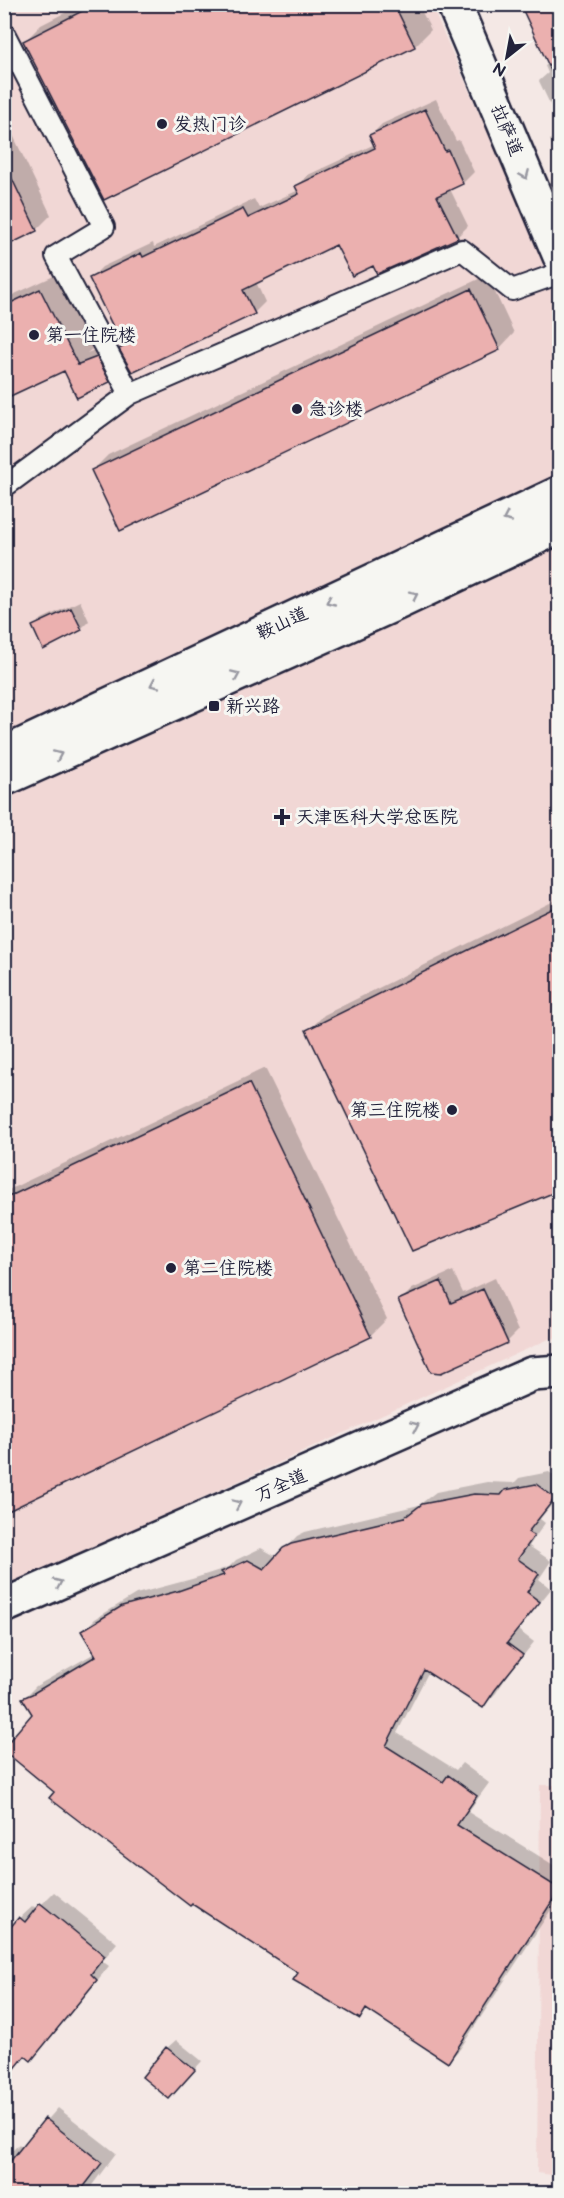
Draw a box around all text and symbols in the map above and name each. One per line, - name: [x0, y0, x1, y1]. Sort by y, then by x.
- north arrow: [477, 27, 537, 87]
- text: N: [490, 57, 510, 80]
- street label: 拉萨道: [486, 101, 527, 159]
- place label: 发热门诊: [174, 114, 246, 135]
- marker: 发热门诊: [155, 117, 169, 131]
- one-way arrow: [518, 168, 530, 179]
- place label: 第一住院楼: [46, 325, 136, 346]
- marker: 第一住院楼: [27, 328, 41, 342]
- place label: 急诊楼: [309, 399, 363, 420]
- marker: 急诊楼: [290, 402, 304, 416]
- one-way arrow: [502, 510, 513, 522]
- one-way arrow: [407, 591, 418, 603]
- one-way arrow: [326, 593, 337, 605]
- street label: 鞍山道: [253, 603, 311, 644]
- one-way arrow: [229, 671, 240, 683]
- one-way arrow: [149, 676, 160, 688]
- place label: 新兴路: [226, 696, 280, 717]
- marker: 新兴路: [207, 699, 221, 713]
- one-way arrow: [51, 750, 62, 762]
- place label: 天津医科大学总医院: [296, 807, 458, 828]
- marker: 天津医科大学总医院: [273, 808, 291, 826]
- place label: 第三住院楼: [350, 1100, 440, 1121]
- marker: 第三住院楼: [445, 1103, 459, 1117]
- place label: 第二住院楼: [183, 1258, 273, 1279]
- marker: 第二住院楼: [164, 1261, 178, 1275]
- one-way arrow: [409, 1421, 420, 1433]
- street label: 万全道: [252, 1465, 310, 1506]
- one-way arrow: [230, 1499, 241, 1511]
- one-way arrow: [52, 1578, 63, 1590]

